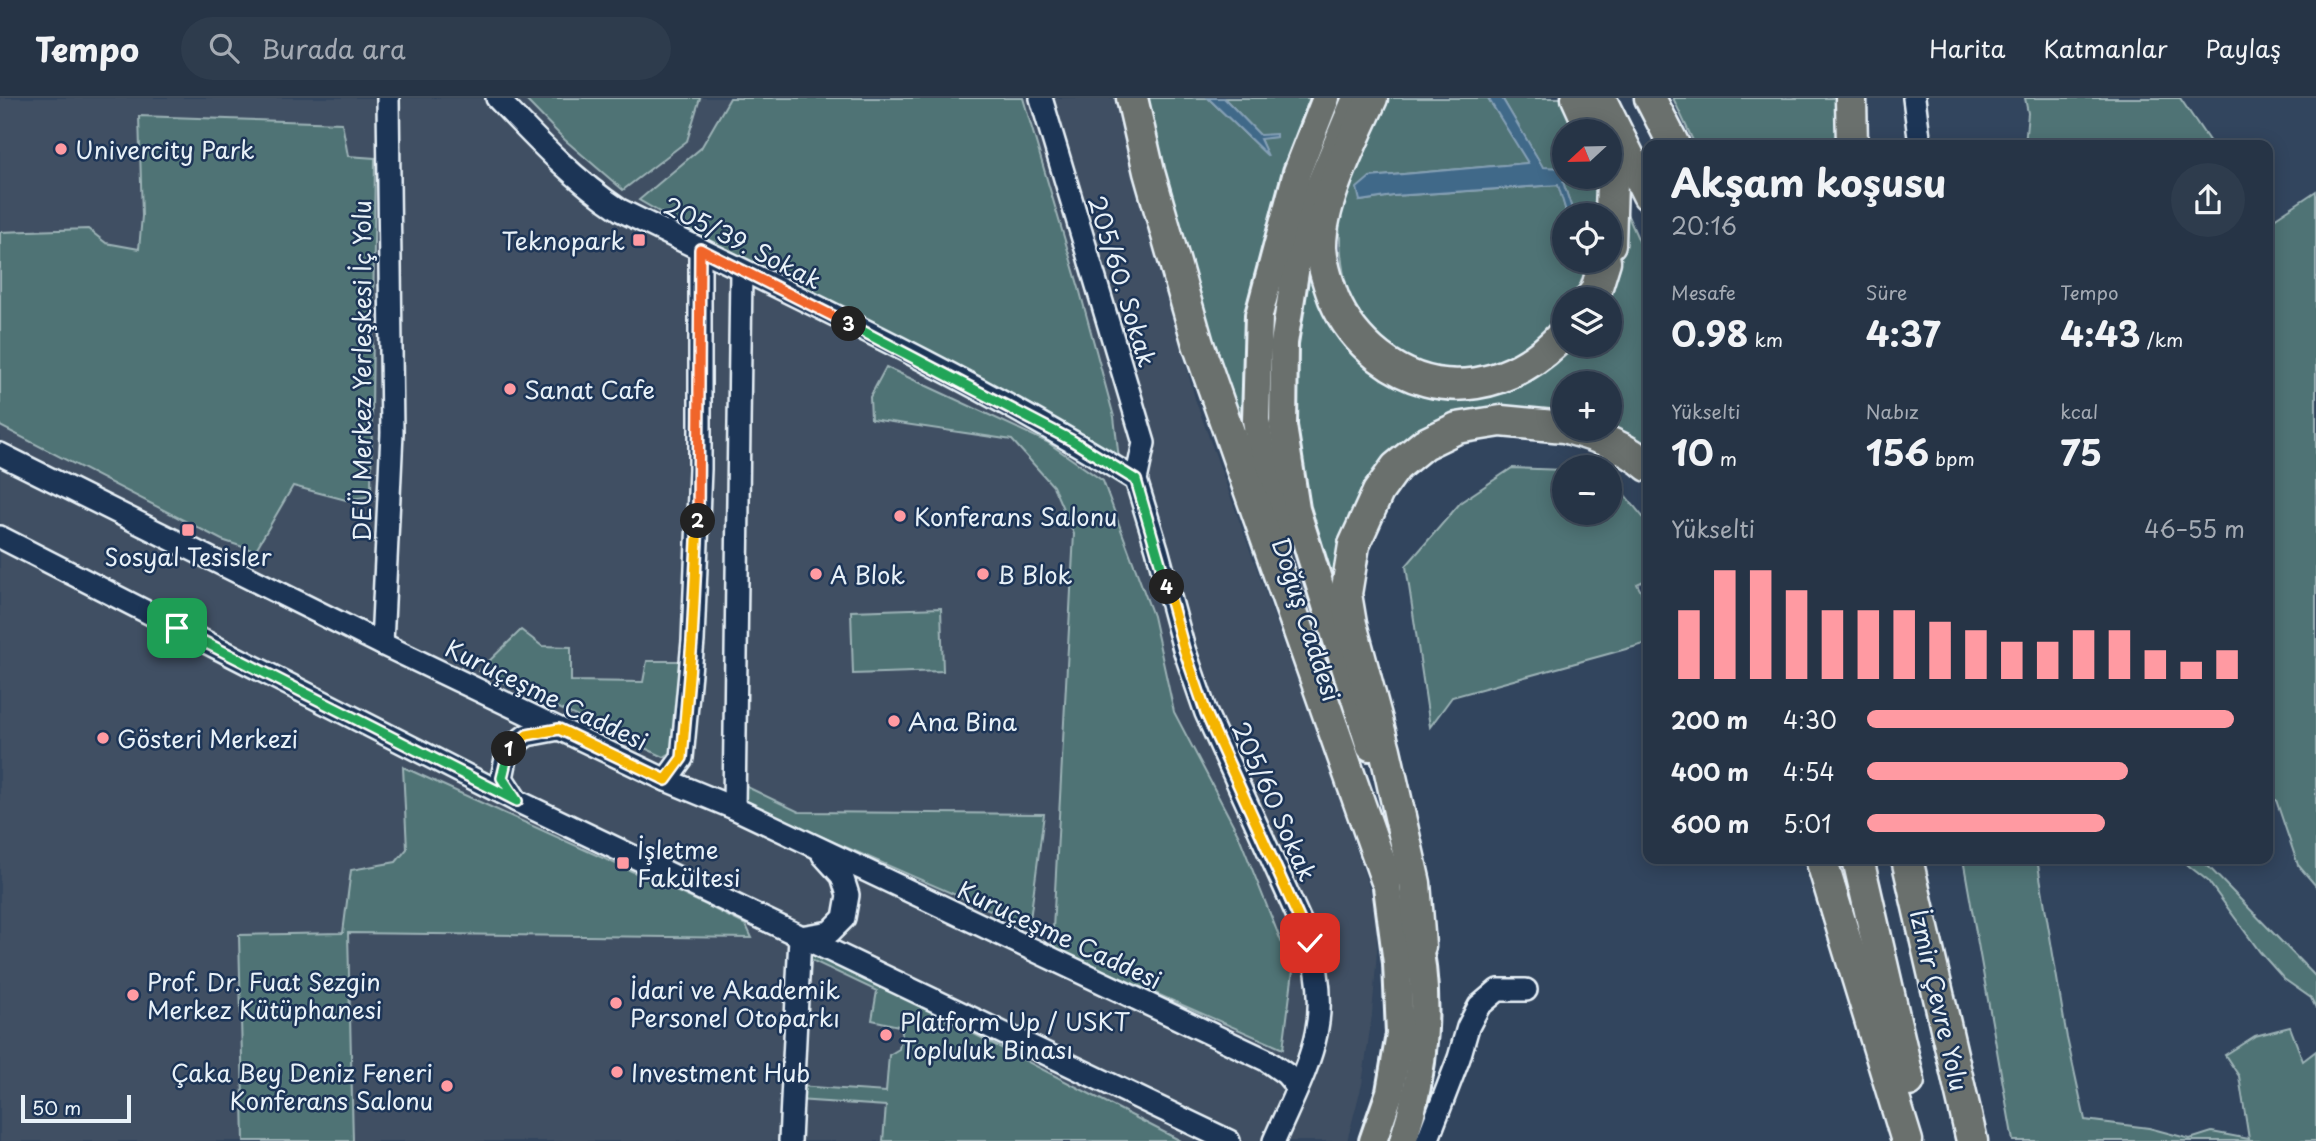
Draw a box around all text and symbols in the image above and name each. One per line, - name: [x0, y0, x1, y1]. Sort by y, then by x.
- search box: [181, 17, 671, 80]
- text: Tempo: [35, 23, 139, 73]
- icon: search: [205, 29, 243, 67]
- text: Burada ara: [261, 29, 406, 68]
- text: Harita: [1929, 30, 2006, 66]
- text: Katmanlar: [2044, 30, 2168, 66]
- text: Paylaş: [2206, 30, 2281, 66]
- north arrow: [1552, 119, 1622, 189]
- map controls: [1552, 119, 1622, 525]
- place label: Univercity Park: [75, 131, 255, 167]
- marker: Univercity Park: [53, 141, 69, 157]
- text: Akşam koşusu: [1671, 153, 1946, 210]
- button: share: [2171, 163, 2245, 237]
- street label: 205/39. Sokak: [658, 187, 829, 297]
- street label: 205/60. Sokak: [1080, 191, 1166, 371]
- street label: DEÜ Merkez Yerleşkesi İç Yolu: [343, 200, 379, 542]
- button: locate: [1552, 203, 1622, 273]
- text: 20:16: [1671, 208, 1737, 243]
- place label: Teknopark: [501, 222, 625, 258]
- marker: Teknopark: [631, 232, 647, 248]
- text: Mesafe: [1671, 278, 1736, 306]
- text: Süre: [1866, 278, 1907, 306]
- text: Tempo: [2060, 278, 2118, 306]
- button: layers: [1552, 287, 1622, 357]
- pin: 3: [832, 306, 866, 342]
- text: 0.98: [1671, 306, 1748, 359]
- text: 4:37: [1866, 306, 1941, 359]
- text: 4:43: [2060, 306, 2141, 359]
- text: 3: [842, 309, 855, 337]
- text: km: [1748, 325, 1783, 353]
- text: /km: [2141, 325, 2183, 353]
- place label: Sanat Cafe: [524, 371, 655, 407]
- button: +: [1552, 371, 1622, 441]
- marker: Sanat Cafe: [502, 381, 518, 397]
- text: Yükselti: [1671, 397, 1740, 425]
- text: Nabız: [1866, 397, 1919, 425]
- text: kcal: [2060, 397, 2098, 425]
- text: 10: [1671, 425, 1714, 478]
- text: 156: [1866, 425, 1929, 478]
- text: 75: [2060, 425, 2102, 478]
- text: m: [1714, 444, 1737, 472]
- text: bpm: [1929, 444, 1975, 472]
- button: −: [1552, 455, 1622, 525]
- place label: Konferans Salonu: [914, 498, 1117, 534]
- pin: 2: [680, 504, 716, 538]
- text: 2: [691, 506, 704, 534]
- marker: Konferans Salonu: [892, 508, 908, 524]
- text: Yükselti: [1671, 511, 1755, 546]
- text: 46–55 m: [2144, 511, 2245, 546]
- marker: Sosyal Tesisler: [180, 522, 196, 538]
- street label: Doğuş Caddesi: [1264, 532, 1350, 706]
- place label: Sosyal Tesisler: [104, 538, 273, 574]
- place label: A Blok: [830, 556, 905, 592]
- place label: B Blok: [997, 556, 1073, 592]
- marker: A Blok: [808, 566, 824, 582]
- marker: B Blok: [975, 566, 991, 582]
- pin: 4: [1150, 570, 1184, 604]
- text: 4: [1160, 572, 1173, 600]
- pin: [147, 598, 207, 658]
- icon: arrive: [158, 609, 196, 647]
- street label: Kuruçeşme Caddesi: [440, 629, 654, 759]
- text: 200 m: [1671, 702, 1748, 737]
- text: 4:30: [1783, 702, 1837, 737]
- place label: Ana Bina: [908, 703, 1017, 739]
- marker: Ana Bina: [886, 713, 902, 729]
- street label: 205/60 Sokak: [1224, 715, 1326, 887]
- place label: Gösteri Merkezi: [117, 720, 298, 756]
- marker: Gösteri Merkezi: [95, 730, 111, 746]
- pin: 1: [491, 732, 526, 766]
- text: 1: [504, 734, 513, 762]
- text: 400 m: [1671, 754, 1749, 789]
- text: 4:54: [1783, 754, 1835, 789]
- text: 600 m: [1671, 806, 1749, 841]
- text: 5:01: [1783, 806, 1831, 841]
- place label: İşletme Fakültesi: [637, 831, 741, 895]
- marker: İşletme Fakültesi: [615, 855, 631, 871]
- street label: Kuruçeşme Caddesi: [952, 871, 1168, 997]
- street label: İzmir Çevre Yolu: [1902, 906, 1978, 1094]
- pin: [1280, 913, 1340, 973]
- icon: check: [1291, 924, 1329, 962]
- place label: Prof. Dr. Fuat Sezgin Merkez Kütüphanesi: [147, 963, 382, 1027]
- place label: İdari ve Akademik Personel Otoparkı: [630, 971, 840, 1035]
- marker: Prof. Dr. Fuat Sezgin Merkez Kütüphanesi: [125, 987, 141, 1003]
- marker: İdari ve Akademik Personel Otoparkı: [608, 995, 624, 1011]
- place label: Platform Up / USKT Topluluk Binası: [900, 1003, 1131, 1067]
- marker: Platform Up / USKT Topluluk Binası: [878, 1027, 894, 1043]
- place label: Çaka Bey Deniz Feneri Konferans Salonu: [171, 1054, 433, 1118]
- place label: Investment Hub: [631, 1054, 810, 1090]
- marker: Investment Hub: [609, 1064, 625, 1080]
- marker: Çaka Bey Deniz Feneri Konferans Salonu: [439, 1078, 455, 1094]
- scale bar: [21, 1092, 131, 1124]
- text: 50 m: [32, 1093, 81, 1121]

